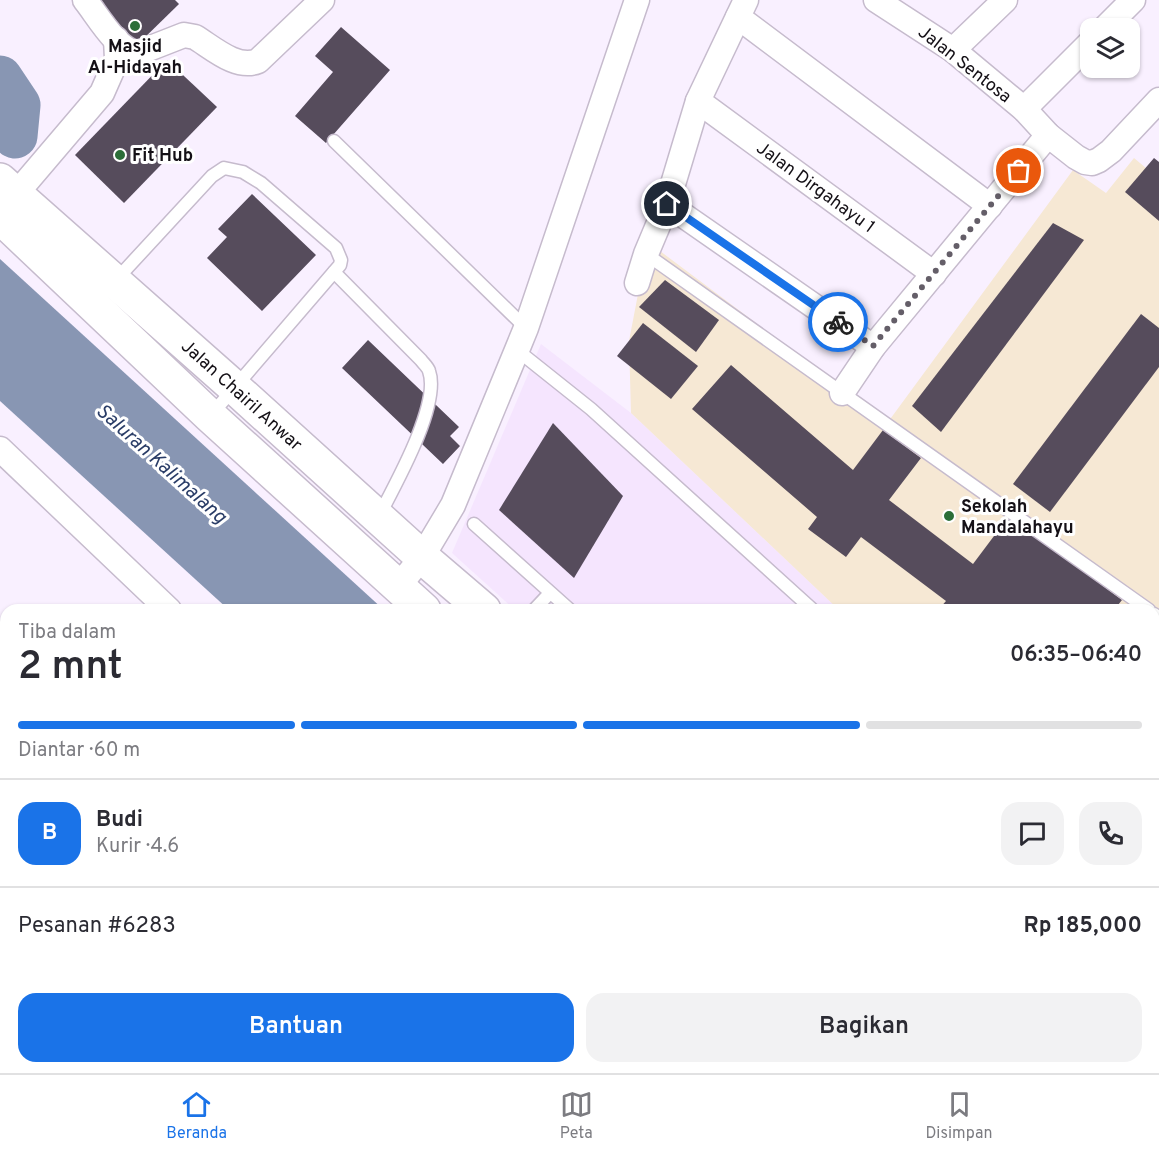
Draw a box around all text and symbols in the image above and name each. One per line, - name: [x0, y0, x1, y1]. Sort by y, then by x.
- map controls: [1080, 18, 1140, 78]
- button: layers: [1080, 18, 1140, 78]
- marker: Masjid Al-Hidayah: [128, 19, 142, 33]
- street label: Jalan Sentosa: [913, 21, 1015, 109]
- place label: Masjid Al-Hidayah: [88, 36, 182, 80]
- street label: Jalan Dirgahayu 1: [751, 137, 879, 239]
- place label: Fit Hub: [132, 145, 193, 168]
- pin: [993, 145, 1044, 196]
- marker: Fit Hub: [113, 148, 127, 162]
- icon: bag: [1002, 154, 1035, 187]
- pin: [641, 178, 692, 229]
- icon: home: [650, 187, 683, 220]
- courier: [808, 292, 868, 352]
- icon: bike: [822, 306, 855, 339]
- street label: Jalan Chairil Anwar: [176, 336, 306, 457]
- water label: Saluran Kalimalang: [90, 399, 232, 531]
- place label: Sekolah Mandalahayu: [961, 496, 1074, 540]
- marker: Sekolah Mandalahayu: [942, 509, 956, 523]
- text: Tiba dalam: [18, 620, 116, 646]
- text: 06:35–06:40: [1010, 642, 1142, 669]
- text: 2 mnt: [18, 644, 123, 693]
- text: Diantar · 60 m: [18, 738, 140, 764]
- button: chat: [1001, 802, 1064, 865]
- button: phone: [1079, 802, 1142, 865]
- text: Budi: [96, 807, 143, 834]
- text: B: [42, 820, 57, 847]
- text: Kurir · 4.6: [96, 834, 179, 860]
- text: Pesanan #6283: [18, 913, 176, 940]
- text: Rp 185,000: [1024, 913, 1142, 940]
- button: Bantuan: [18, 993, 574, 1062]
- button: Bagikan: [586, 993, 1142, 1062]
- tab: Beranda: [166, 1088, 227, 1144]
- tab: Peta: [560, 1088, 593, 1144]
- tab: Disimpan: [925, 1088, 993, 1144]

